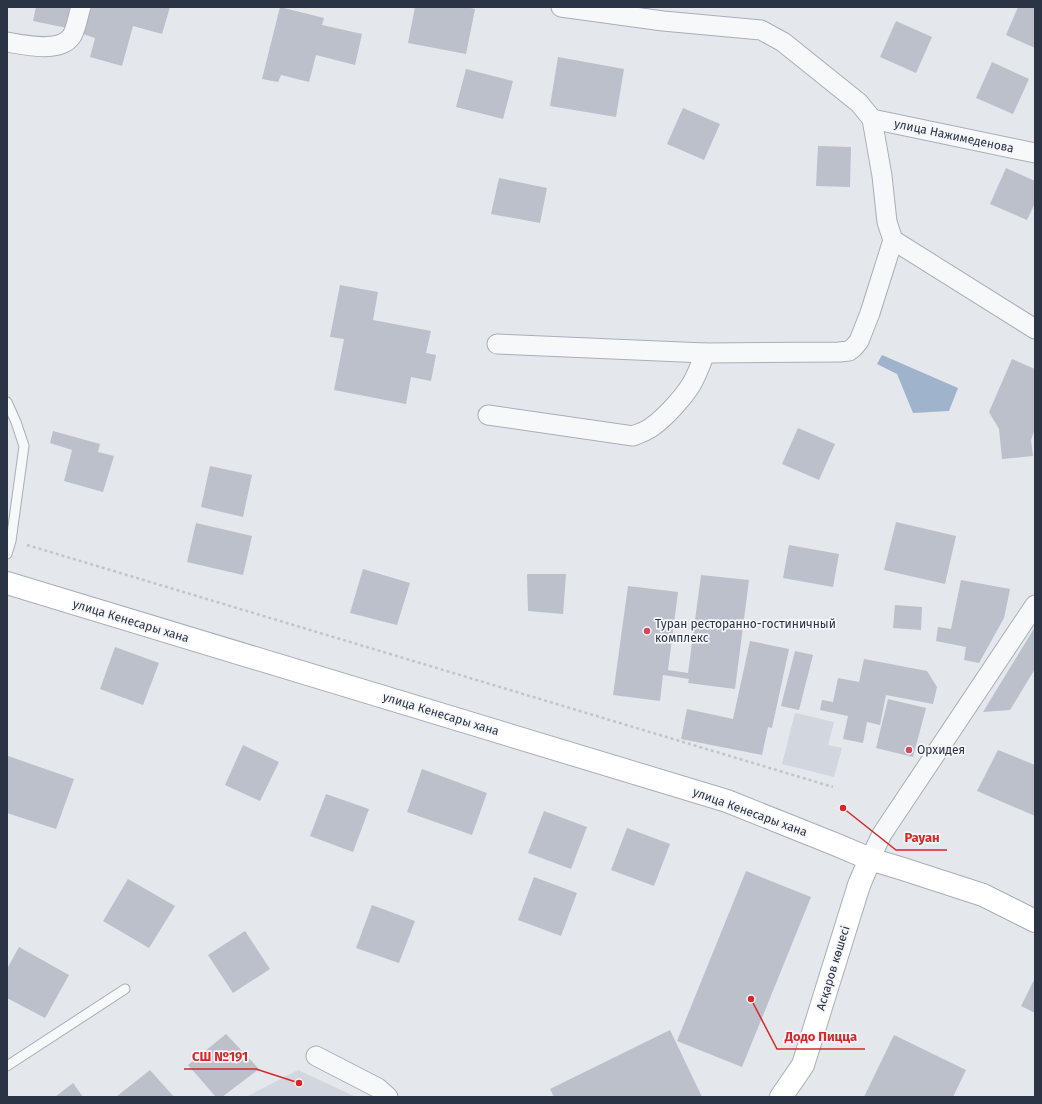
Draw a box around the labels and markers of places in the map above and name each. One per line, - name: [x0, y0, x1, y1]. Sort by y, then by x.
- place label: Туран ресторанно-гостиничный комплекс: [655, 617, 836, 645]
- marker: Туран ресторанно-гостиничный комплекс: [642, 626, 652, 636]
- place label: Орхидея: [917, 743, 965, 757]
- marker: Орхидея: [904, 745, 914, 755]
- callout: Рауан: [896, 825, 947, 850]
- callout: Додо Пицца: [777, 1024, 865, 1049]
- callout: СШ №191: [184, 1044, 256, 1069]

